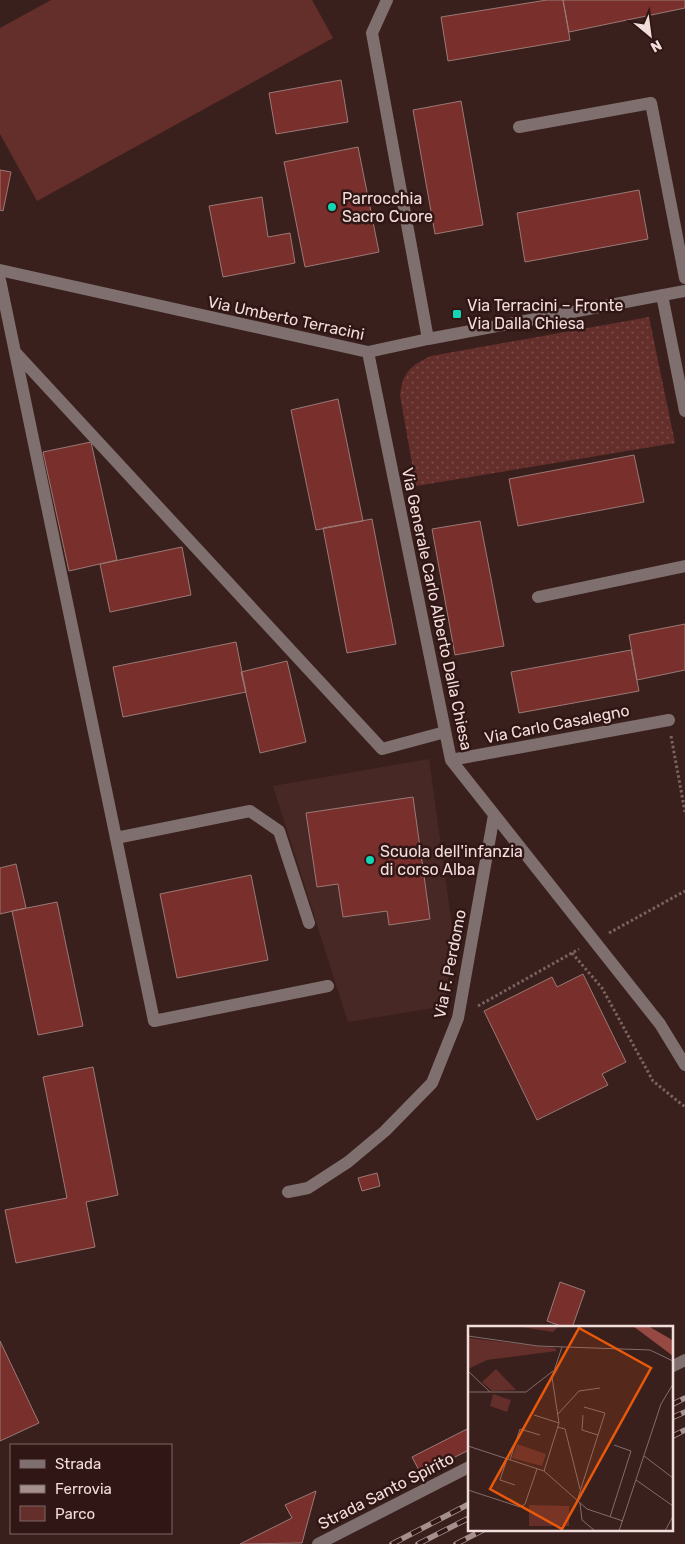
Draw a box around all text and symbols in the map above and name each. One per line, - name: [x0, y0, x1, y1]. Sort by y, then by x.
- north arrow: [625, 10, 675, 60]
- text: N: [648, 36, 665, 56]
- place label: Parrocchia Sacro Cuore: [342, 189, 433, 226]
- marker: Parrocchia Sacro Cuore: [326, 201, 338, 213]
- street label: Via Umberto Terracini: [206, 292, 366, 344]
- place label: Via Terracini – Fronte Via Dalla Chiesa: [467, 296, 624, 333]
- marker: Via Terracini – Fronte Via Dalla Chiesa: [451, 308, 463, 320]
- street label: Via Generale Carlo Alberto Dalla Chiesa: [398, 466, 476, 752]
- street label: Via Carlo Casalegno: [483, 701, 631, 747]
- place label: Scuola dell'infanzia di corso Alba: [380, 842, 523, 879]
- marker: Scuola dell'infanzia di corso Alba: [364, 854, 376, 866]
- street label: Via F. Perdomo: [430, 908, 470, 1020]
- inset map: [468, 1326, 672, 1532]
- legend: [10, 1444, 172, 1534]
- street label: Strada Santo Spirito: [315, 1449, 457, 1533]
- text: Strada: [55, 1455, 101, 1473]
- text: Ferrovia: [55, 1480, 112, 1498]
- text: Parco: [55, 1505, 95, 1523]

